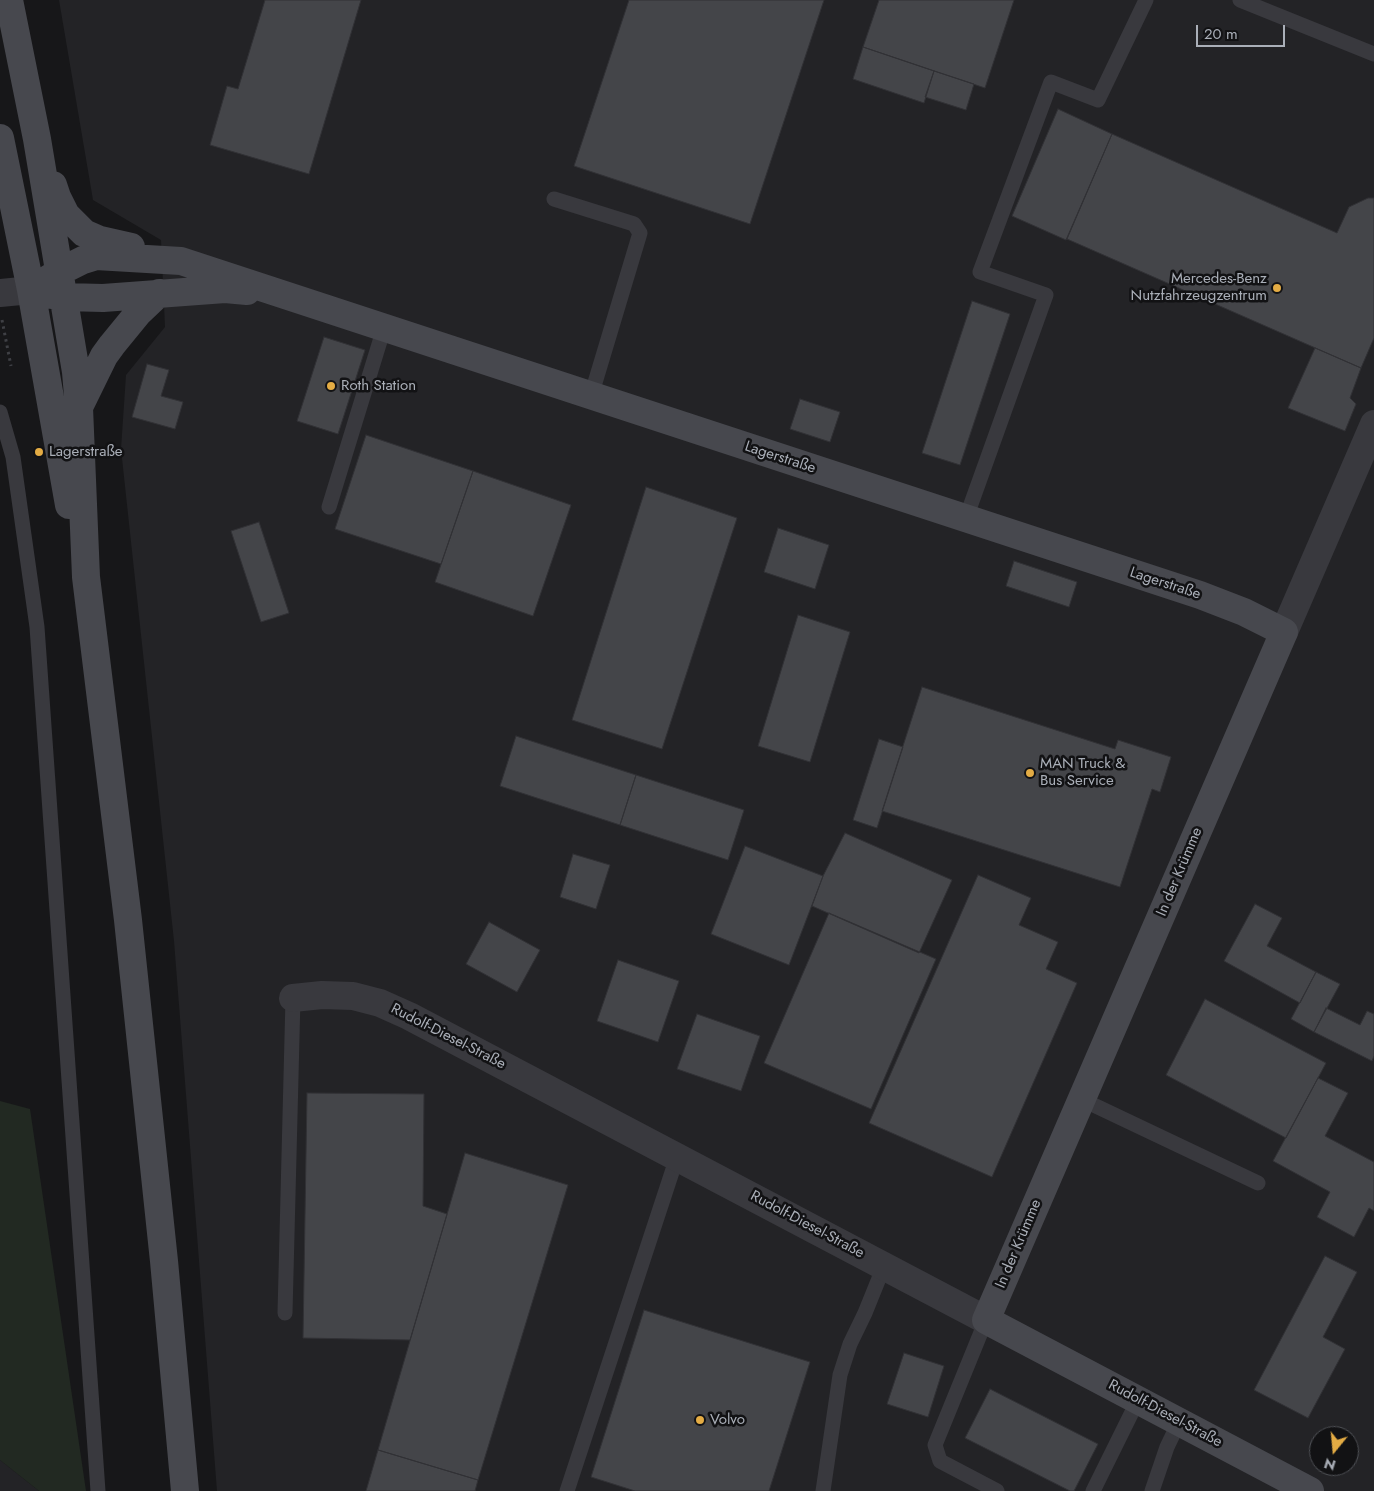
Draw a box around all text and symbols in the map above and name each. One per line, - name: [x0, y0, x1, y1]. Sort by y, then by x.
- scale bar: [1199, 15, 1288, 47]
- text: 20 m: [1204, 23, 1238, 45]
- place label: Mercedes-Benz Nutzfahrzeugzentrum: [1131, 270, 1267, 305]
- marker: Mercedes-Benz Nutzfahrzeugzentrum: [1271, 282, 1283, 294]
- place label: Roth Station: [341, 377, 416, 395]
- marker: Roth Station: [325, 380, 337, 392]
- street label: Lagerstraße: [742, 438, 818, 478]
- place label: Lagerstraße: [49, 443, 123, 461]
- marker: Lagerstraße: [33, 446, 45, 458]
- street label: Lagerstraße: [1127, 564, 1203, 604]
- place label: MAN Truck & Bus Service: [1040, 755, 1125, 790]
- marker: MAN Truck & Bus Service: [1024, 767, 1036, 779]
- street label: In der Krümme: [1153, 825, 1207, 919]
- street label: Rudolf-Diesel-Straße: [388, 1000, 508, 1074]
- street label: Rudolf-Diesel-Straße: [747, 1187, 867, 1263]
- street label: In der Krümme: [992, 1197, 1046, 1291]
- street label: Rudolf-Diesel-Straße: [1105, 1376, 1225, 1452]
- place label: Volvo: [710, 1411, 745, 1429]
- marker: Volvo: [694, 1414, 706, 1426]
- north arrow: [1309, 1426, 1359, 1476]
- text: N: [1322, 1453, 1338, 1476]

